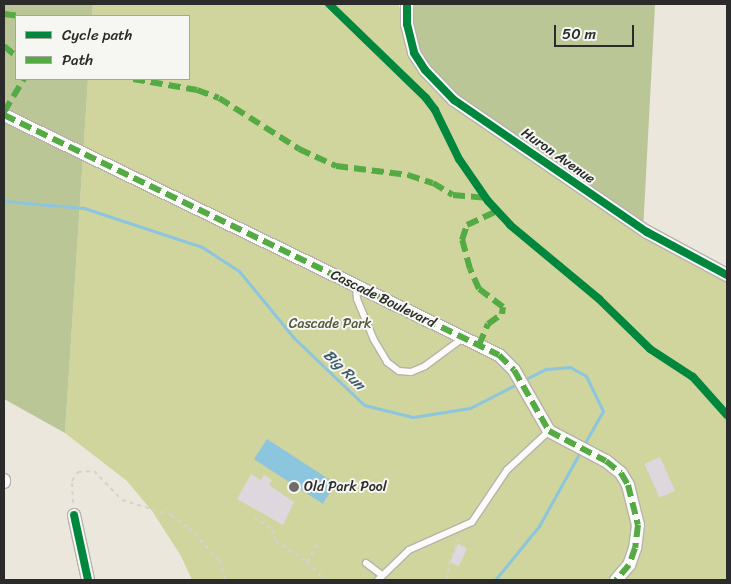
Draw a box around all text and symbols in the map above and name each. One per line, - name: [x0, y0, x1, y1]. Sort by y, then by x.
- legend: [15, 15, 190, 80]
- scale bar: [556, 15, 636, 47]
- text: 50 m: [562, 21, 596, 47]
- text: Cycle path: [62, 22, 132, 48]
- text: Path: [62, 47, 93, 73]
- street label: Huron Avenue: [518, 124, 598, 188]
- street label: Cascade Boulevard: [328, 266, 438, 332]
- park label: Cascade Park: [289, 316, 371, 332]
- water label: Big Run: [320, 346, 368, 394]
- place label: Old Park Pool: [304, 479, 387, 495]
- marker: Old Park Pool: [288, 481, 300, 493]

